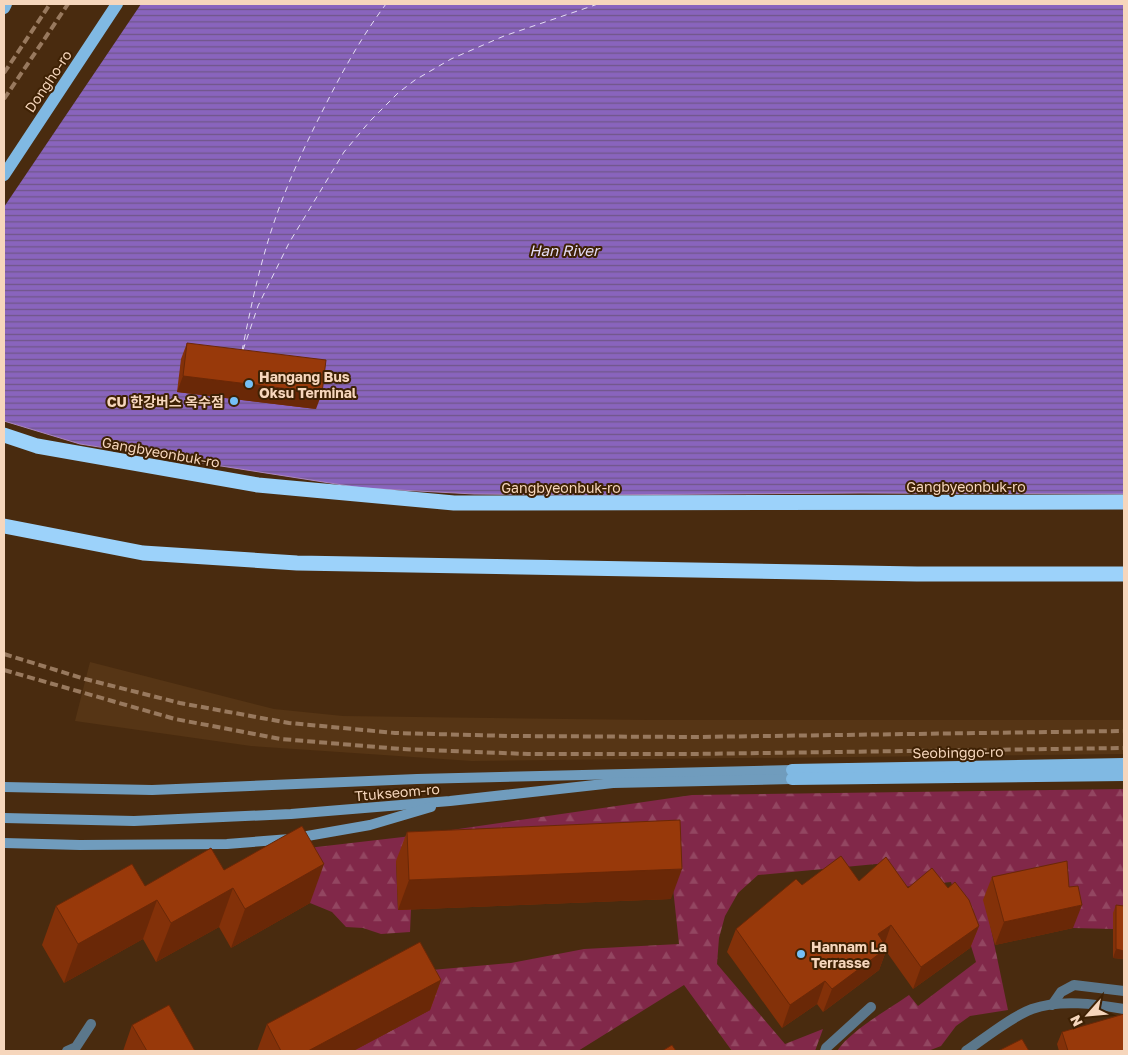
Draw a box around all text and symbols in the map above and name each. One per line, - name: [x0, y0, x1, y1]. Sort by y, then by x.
- street label: Dongho-ro: [21, 47, 75, 115]
- water label: Han River: [529, 241, 601, 259]
- place label: Hangang Bus Oksu Terminal: [259, 368, 357, 401]
- marker: Hangang Bus Oksu Terminal: [243, 378, 255, 390]
- place label: CU 한강버스 옥수점: [107, 393, 224, 410]
- marker: CU 한강버스 옥수점: [228, 395, 240, 407]
- street label: Gangbyeonbuk-ro: [101, 433, 221, 471]
- street label: Gangbyeonbuk-ro: [906, 478, 1026, 495]
- street label: Gangbyeonbuk-ro: [501, 479, 621, 496]
- street label: Seobinggo-ro: [912, 743, 1004, 761]
- street label: Ttukseom-ro: [354, 780, 440, 804]
- place label: Hannam La Terrasse: [811, 938, 887, 971]
- marker: Hannam La Terrasse: [795, 948, 807, 960]
- north arrow: [1063, 990, 1113, 1040]
- text: N: [1066, 1013, 1086, 1030]

